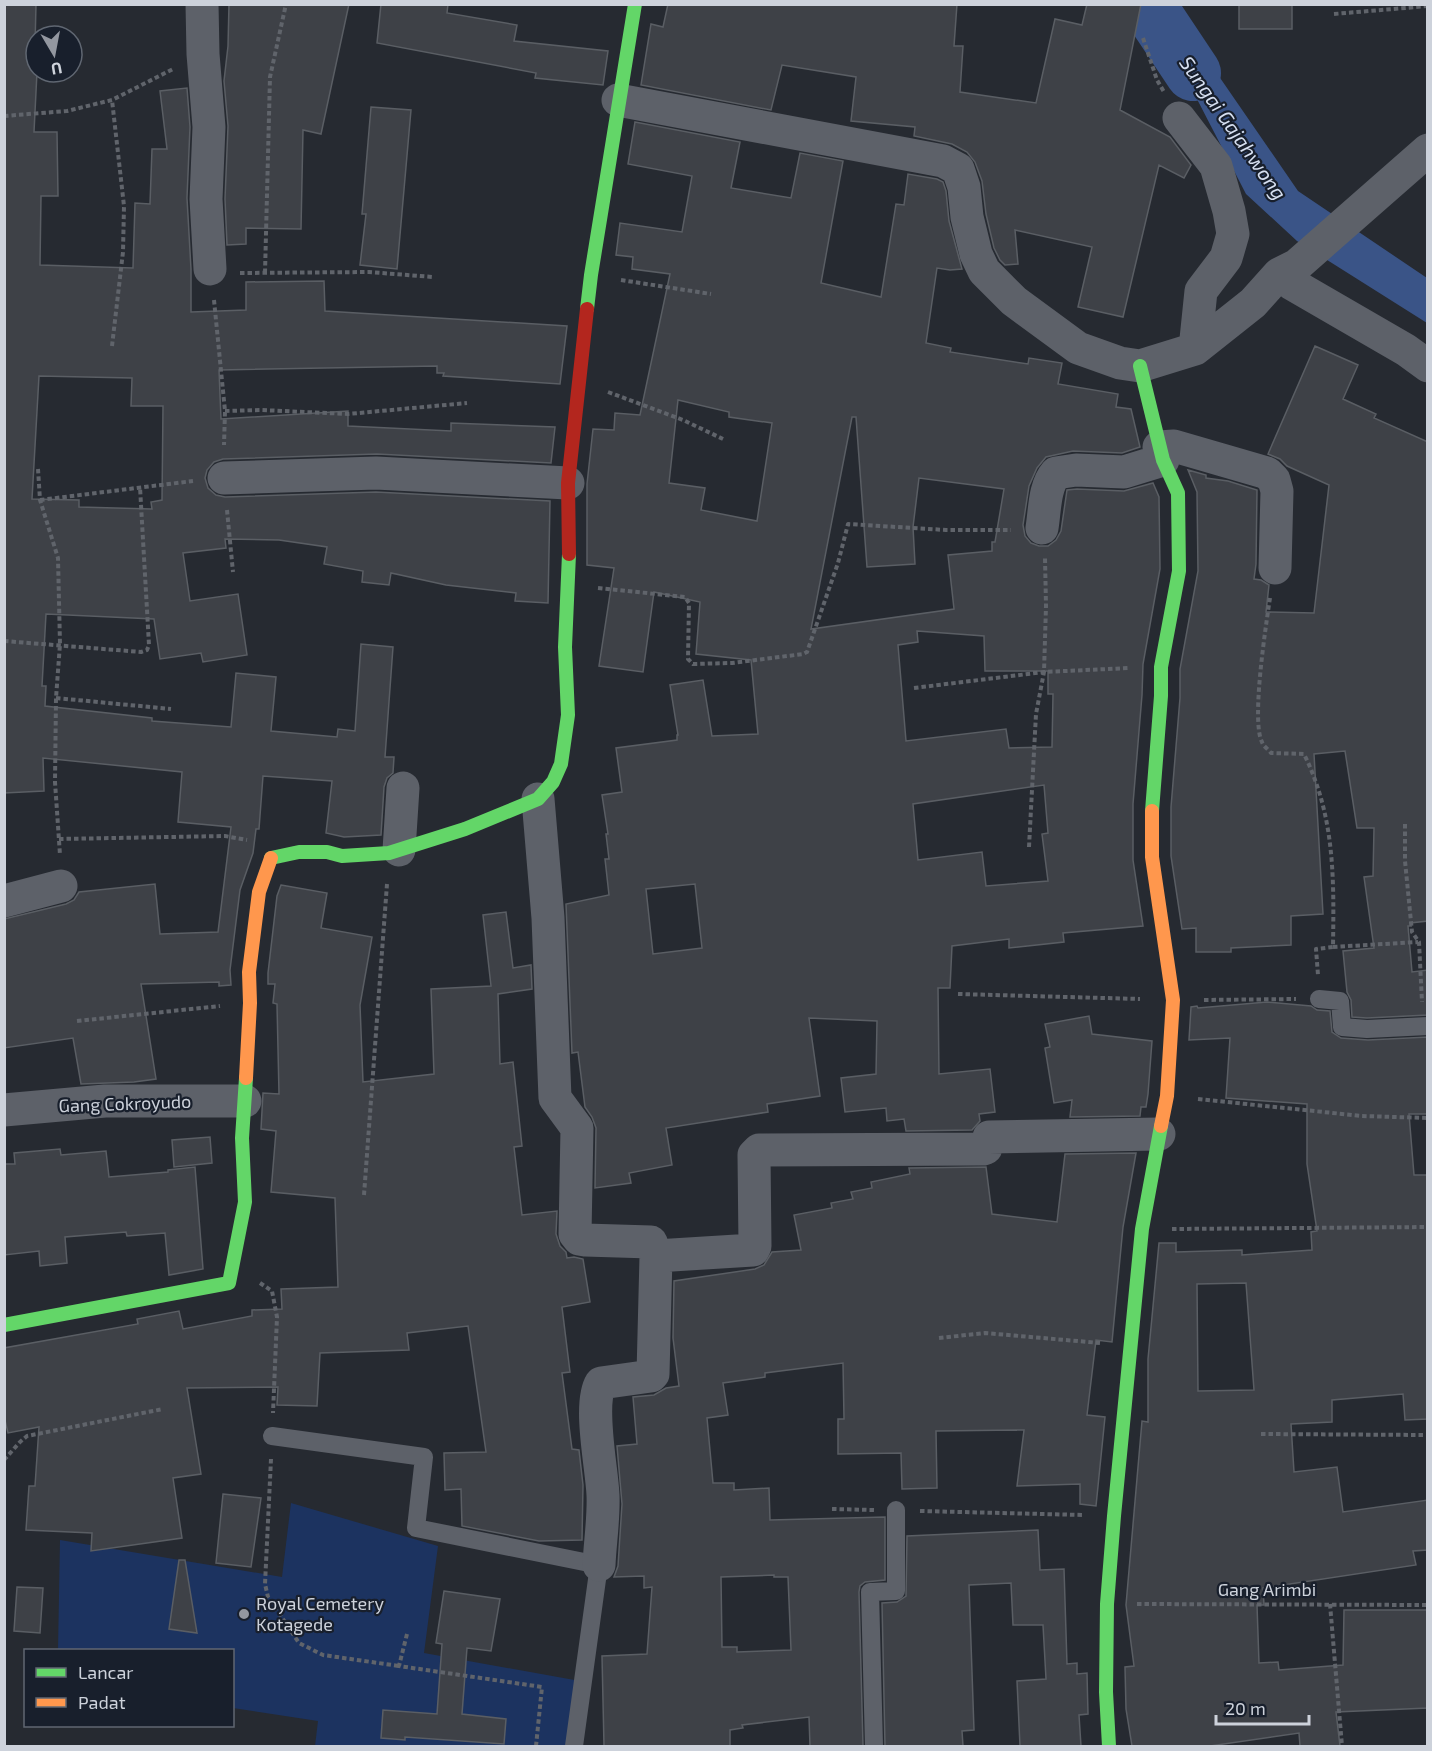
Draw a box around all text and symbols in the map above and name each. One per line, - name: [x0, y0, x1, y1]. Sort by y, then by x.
- north arrow: [24, 24, 84, 84]
- water label: Sungai Gajahwong: [1175, 51, 1292, 204]
- text: U: [50, 59, 64, 80]
- street label: Gang Cokroyudo: [58, 1090, 192, 1116]
- street label: Gang Arimbi: [1218, 1578, 1316, 1600]
- place label: Royal Cemetery Kotagede: [256, 1592, 384, 1635]
- marker: Royal Cemetery Kotagede: [237, 1607, 251, 1621]
- legend: [24, 1649, 234, 1727]
- text: Lancar: [78, 1661, 134, 1683]
- scale bar: [1216, 1688, 1309, 1726]
- text: Padat: [78, 1691, 126, 1713]
- text: 20 m: [1225, 1697, 1266, 1719]

